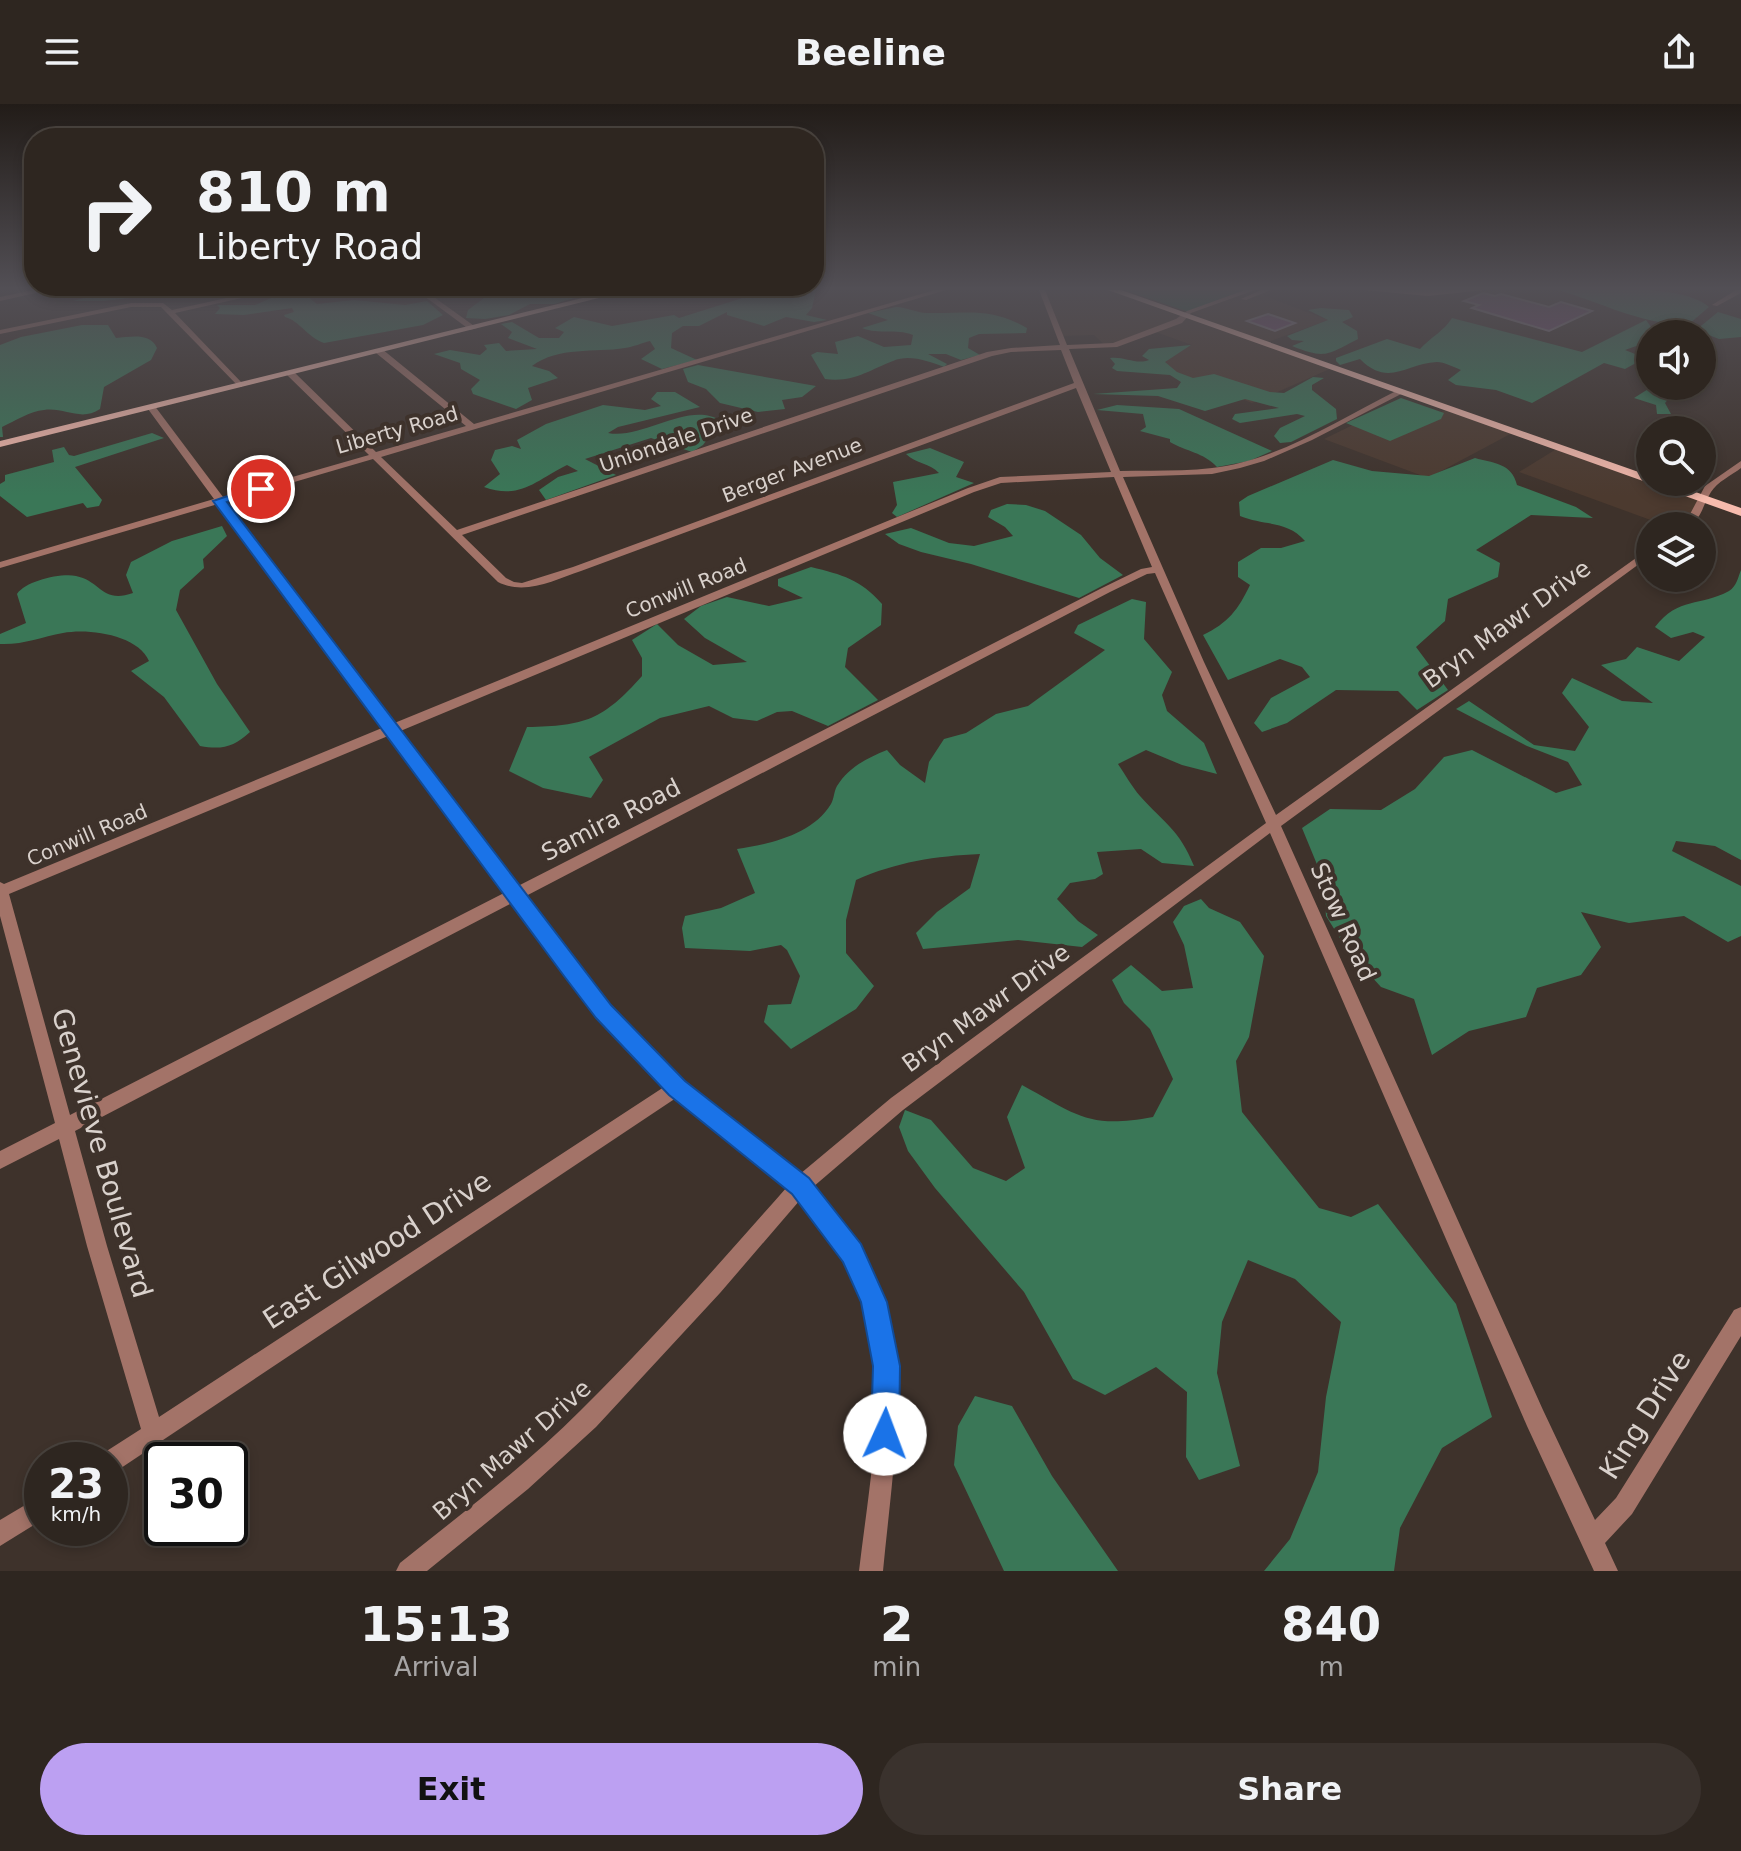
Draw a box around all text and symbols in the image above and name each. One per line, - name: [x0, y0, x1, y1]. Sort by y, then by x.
- icon: menu: [40, 30, 84, 74]
- icon: share: [1657, 30, 1701, 74]
- text: Beeline: [795, 32, 946, 73]
- text: 810 m: [196, 159, 391, 224]
- icon: right: [64, 160, 168, 264]
- text: Liberty Road: [196, 226, 423, 267]
- map controls: [1636, 320, 1716, 592]
- button: sound: [1636, 320, 1716, 400]
- street label: Liberty Road: [333, 401, 461, 459]
- street label: Uniondale Drive: [596, 403, 756, 477]
- button: search: [1636, 416, 1716, 496]
- street label: Berger Avenue: [719, 432, 865, 508]
- pin: [227, 455, 295, 523]
- icon: arrive: [239, 467, 283, 511]
- button: layers: [1636, 512, 1716, 592]
- street label: Conwill Road: [622, 553, 750, 623]
- street label: Bryn Mawr Drive: [1418, 554, 1596, 694]
- street label: Samira Road: [537, 773, 685, 867]
- street label: Conwill Road: [23, 799, 151, 871]
- street label: Stow Road: [1304, 858, 1382, 986]
- street label: Bryn Mawr Drive: [897, 938, 1075, 1078]
- street label: Genevieve Boulevard: [45, 1004, 159, 1302]
- street label: East Gilwood Drive: [257, 1164, 497, 1336]
- street label: King Drive: [1593, 1345, 1697, 1485]
- street label: Bryn Mawr Drive: [427, 1374, 597, 1526]
- position arrow: [843, 1392, 927, 1476]
- speed limit sign: 30: [144, 1442, 248, 1546]
- text: 23: [48, 1461, 104, 1507]
- text: km/h: [51, 1502, 101, 1526]
- text: 15:13: [360, 1596, 513, 1652]
- text: 2: [880, 1596, 913, 1652]
- text: 840: [1281, 1596, 1381, 1652]
- text: Arrival: [394, 1652, 478, 1682]
- text: min: [872, 1652, 921, 1682]
- text: m: [1318, 1652, 1344, 1682]
- button: Exit: [40, 1743, 863, 1835]
- button: Share: [879, 1743, 1701, 1835]

